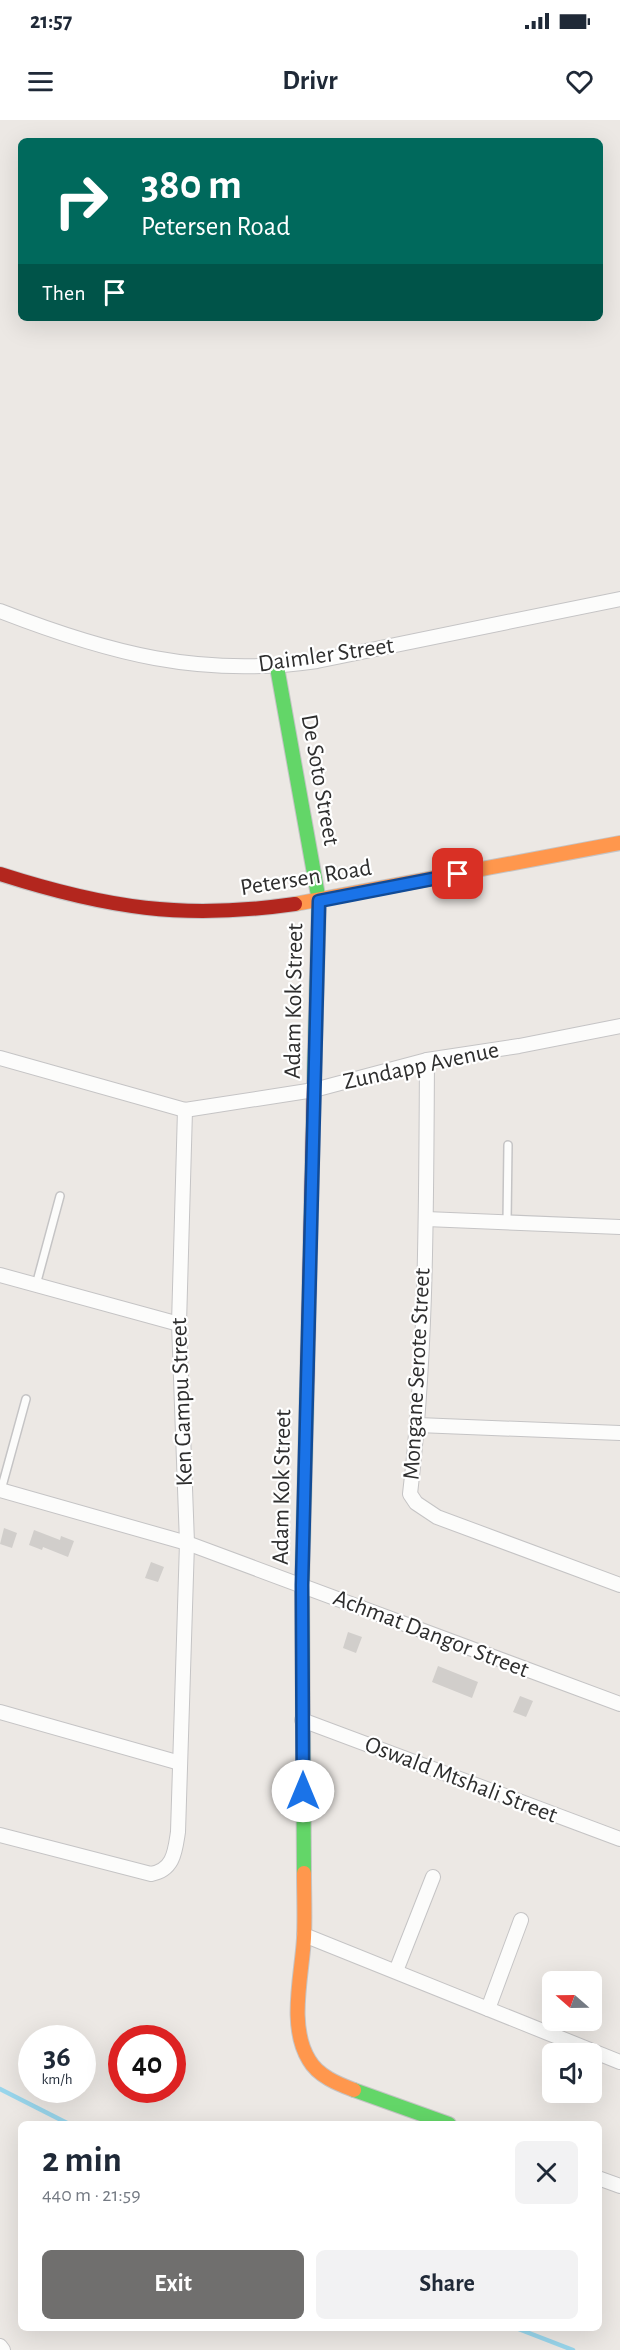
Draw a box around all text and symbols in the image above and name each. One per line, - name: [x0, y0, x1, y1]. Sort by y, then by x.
- text: 21:57: [30, 10, 72, 32]
- icon: menu: [24, 65, 57, 98]
- icon: heart: [563, 65, 596, 98]
- text: Drivr: [282, 67, 338, 94]
- icon: right: [42, 162, 120, 240]
- text: 380 m: [141, 164, 242, 206]
- text: Petersen Road: [141, 213, 290, 240]
- icon: arrive: [98, 276, 131, 309]
- text: Then: [42, 282, 86, 304]
- street label: Daimler Street: [257, 634, 396, 676]
- street label: De Soto Street: [297, 713, 343, 848]
- pin: [432, 848, 483, 899]
- street label: Petersen Road: [239, 856, 373, 900]
- icon: arrive: [441, 857, 474, 890]
- street label: Adam Kok Street: [281, 923, 307, 1079]
- street label: Zundapp Avenue: [341, 1038, 501, 1094]
- street label: Mongane Serote Street: [399, 1267, 435, 1481]
- street label: Ken Gampu Street: [167, 1317, 197, 1487]
- street label: Adam Kok Street: [269, 1409, 295, 1565]
- street label: Achmat Dangor Street: [330, 1586, 532, 1682]
- street label: Oswald Mtshali Street: [361, 1732, 561, 1828]
- position arrow: [271, 1759, 335, 1823]
- north arrow: [542, 1971, 602, 2031]
- map controls: [542, 1971, 602, 2103]
- speed limit sign: 40: [108, 2025, 186, 2103]
- text: 36: [43, 2042, 71, 2072]
- button: sound: [542, 2043, 602, 2103]
- text: km/h: [42, 2072, 72, 2087]
- button: close: [515, 2141, 578, 2204]
- text: 2 min: [42, 2142, 122, 2178]
- text: 440 m · 21:59: [42, 2185, 141, 2205]
- button: Exit: [42, 2250, 304, 2319]
- button: Share: [316, 2250, 578, 2319]

